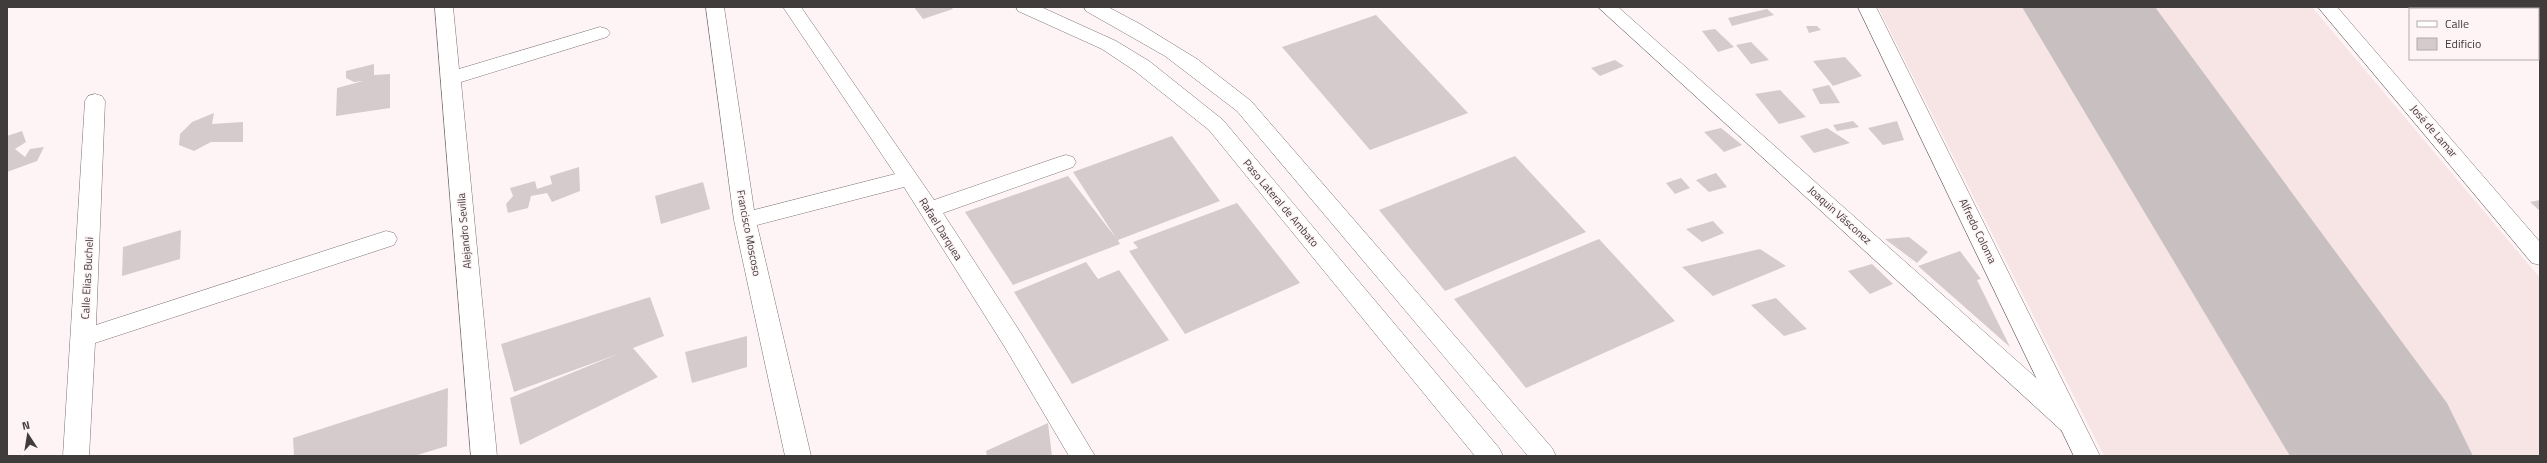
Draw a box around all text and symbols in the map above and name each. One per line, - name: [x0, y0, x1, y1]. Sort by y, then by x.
- legend: [2409, 8, 2539, 60]
- text: Calle: [2445, 14, 2469, 33]
- text: Edificio: [2445, 34, 2481, 53]
- street label: José de Lamar: [2407, 101, 2462, 161]
- street label: Paso Lateral de Ambato: [1239, 156, 1323, 251]
- street label: Joaquin Vásconez: [1805, 182, 1875, 248]
- street label: Francisco Moscoso: [733, 188, 765, 278]
- street label: Alejandro Sevilla: [453, 192, 475, 270]
- street label: Rafael Darquea: [915, 195, 967, 264]
- street label: Alfredo Coloma: [1955, 196, 2001, 267]
- street label: Calle Elias Bucheli: [77, 236, 97, 320]
- north arrow: [8, 415, 48, 455]
- text: N: [21, 417, 31, 434]

